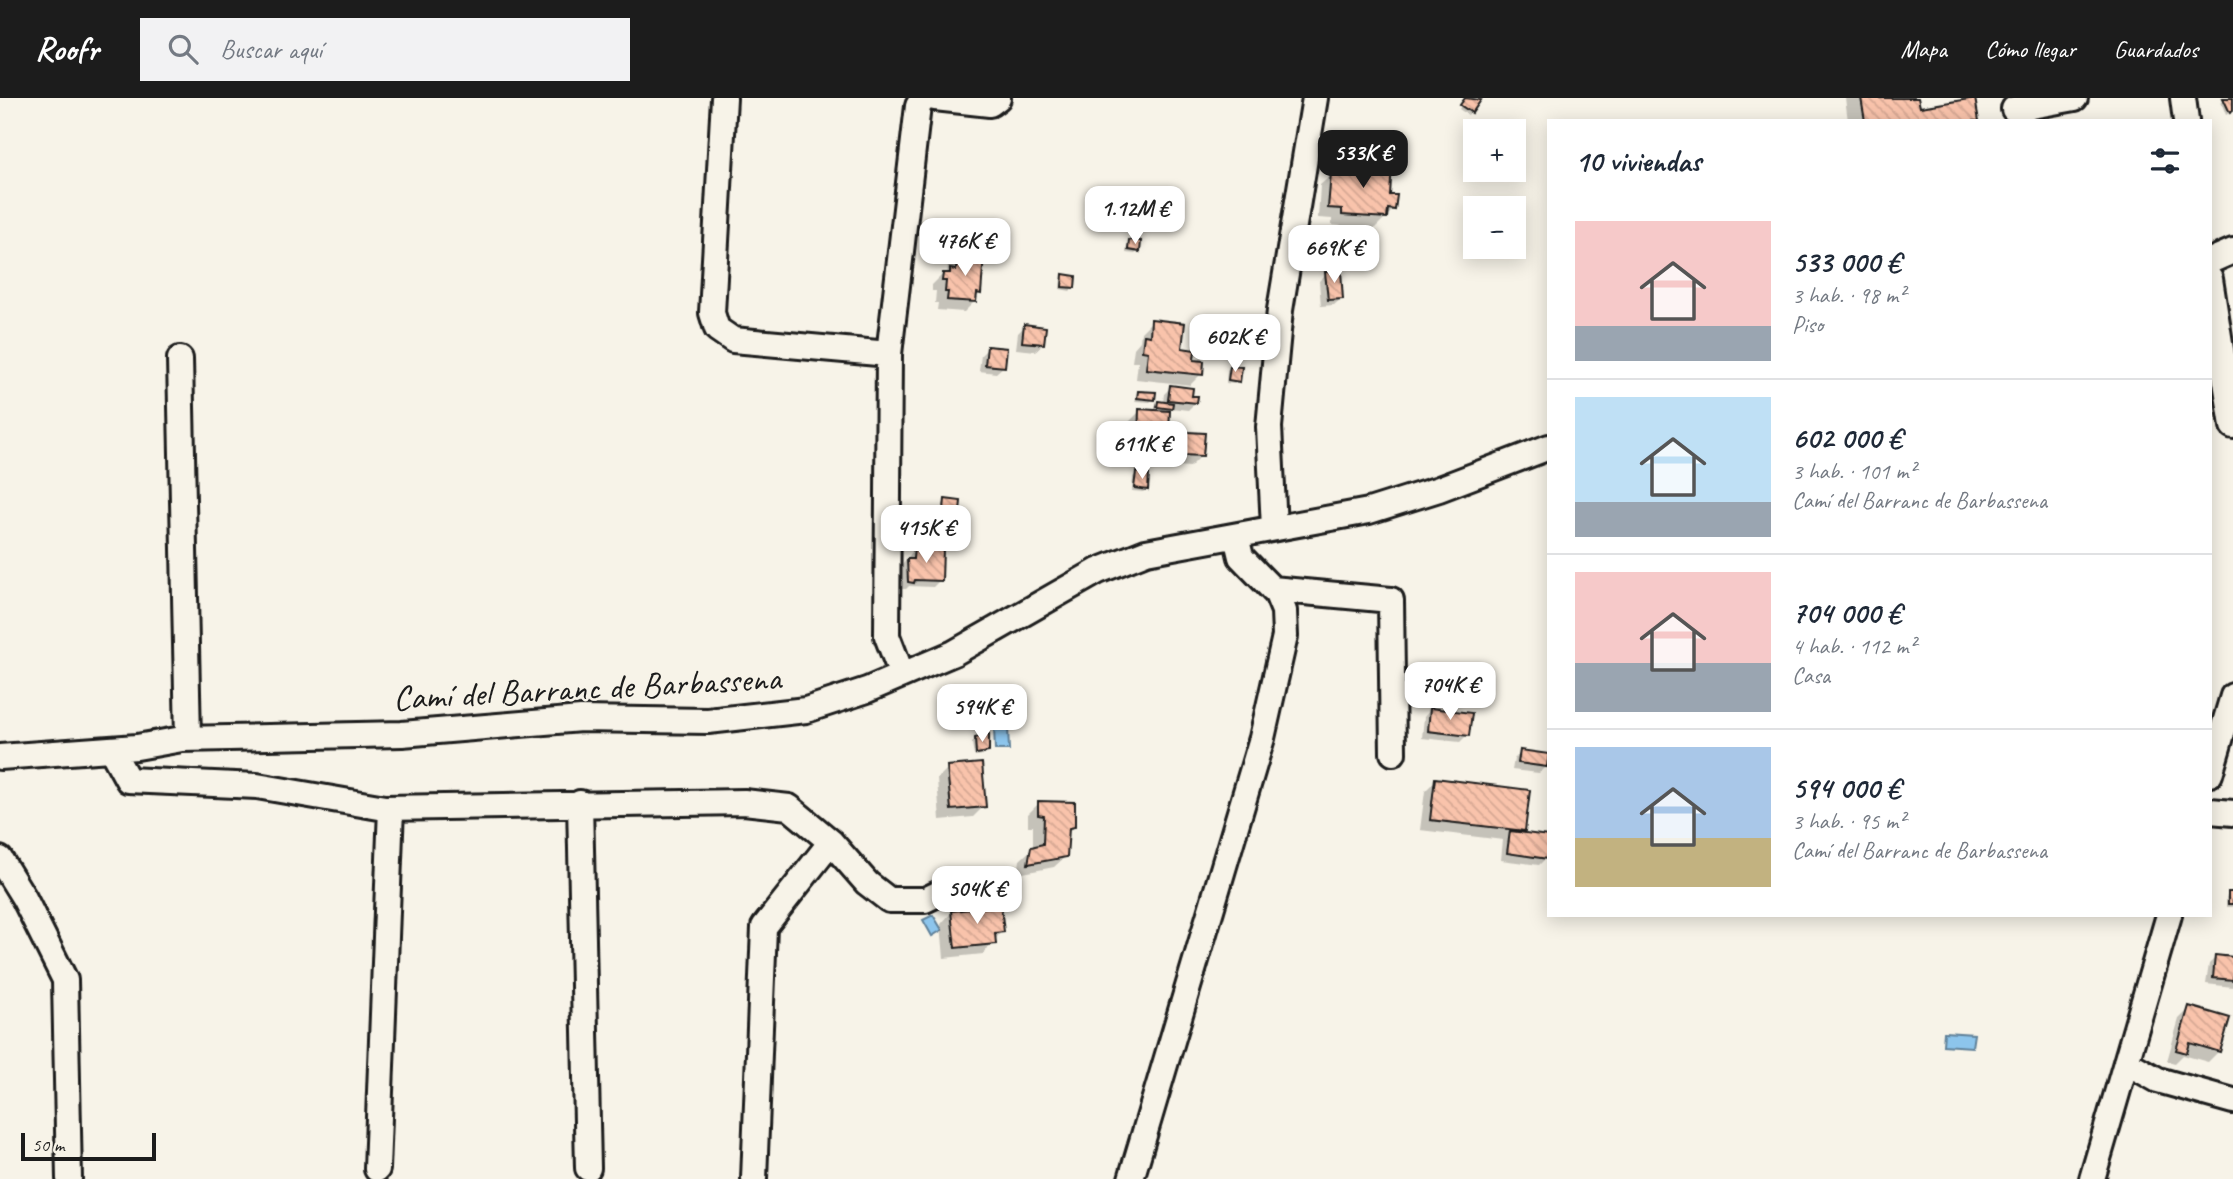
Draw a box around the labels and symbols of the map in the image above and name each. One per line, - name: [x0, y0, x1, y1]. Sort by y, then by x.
- pin: 533K €: [1306, 130, 1420, 190]
- pin: 1.12M €: [1070, 186, 1200, 246]
- pin: 476K €: [908, 218, 1022, 278]
- pin: 669K €: [1277, 226, 1391, 285]
- pin: 602K €: [1178, 314, 1292, 374]
- pin: 611K €: [1085, 422, 1199, 481]
- pin: 415K €: [869, 505, 983, 565]
- street label: Camí del Barranc de Barbassena: [392, 655, 784, 721]
- pin: 704K €: [1393, 662, 1507, 722]
- pin: 594K €: [925, 684, 1039, 744]
- pin: 504K €: [920, 866, 1034, 926]
- scale bar: [21, 1130, 156, 1162]

